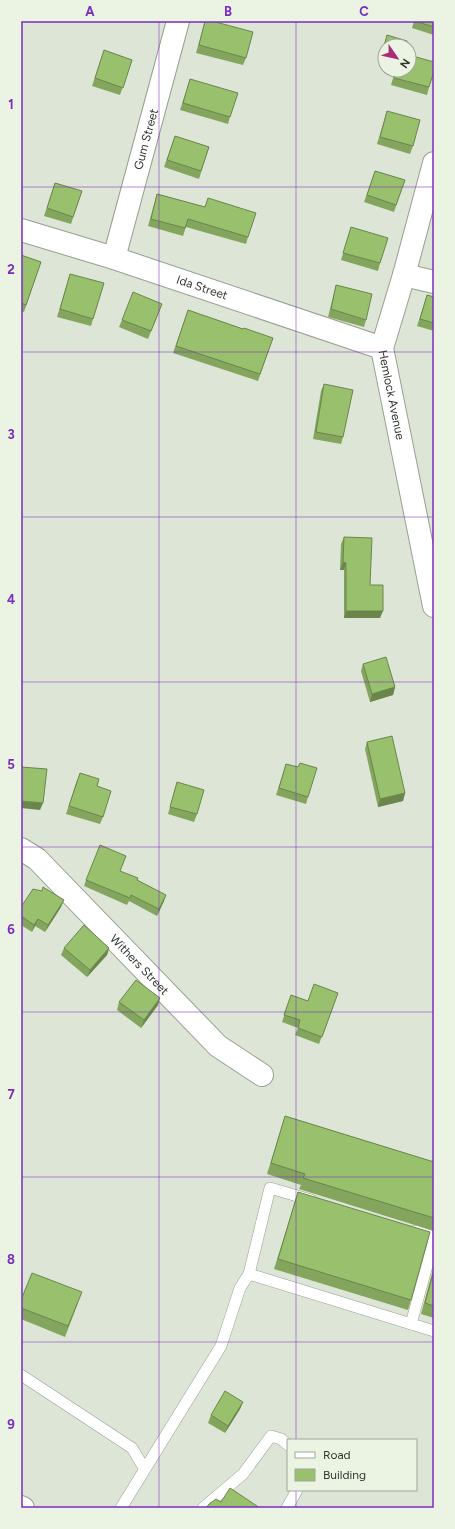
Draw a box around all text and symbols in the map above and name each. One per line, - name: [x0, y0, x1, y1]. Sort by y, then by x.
- text: A: [85, 4, 95, 19]
- text: B: [224, 4, 232, 19]
- text: C: [359, 4, 369, 19]
- north arrow: [377, 38, 417, 78]
- text: N: [397, 56, 413, 70]
- text: 1: [8, 97, 14, 112]
- street label: Gum Street: [131, 107, 161, 171]
- text: 2: [7, 262, 15, 277]
- street label: Ida Street: [175, 272, 230, 303]
- street label: Hemlock Avenue: [376, 349, 407, 441]
- text: 3: [7, 427, 15, 442]
- text: 4: [7, 592, 15, 607]
- text: 5: [7, 757, 15, 772]
- text: 6: [7, 922, 15, 937]
- street label: Withers Street: [107, 932, 172, 998]
- text: 7: [7, 1087, 15, 1102]
- text: 8: [7, 1252, 15, 1267]
- text: 9: [7, 1417, 15, 1432]
- legend: [287, 1439, 417, 1491]
- text: Road: [323, 1448, 351, 1462]
- text: Building: [323, 1468, 366, 1482]

